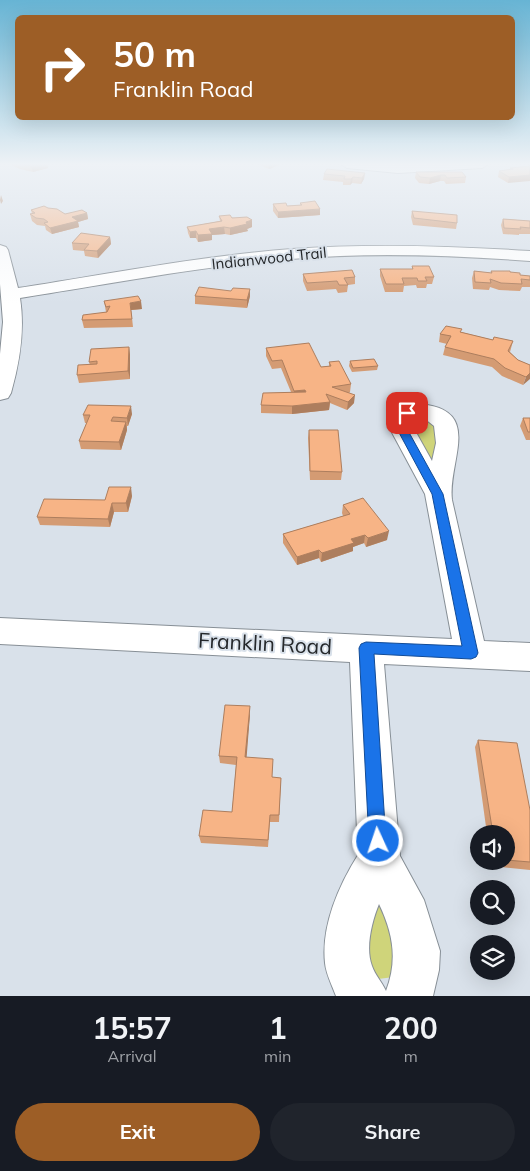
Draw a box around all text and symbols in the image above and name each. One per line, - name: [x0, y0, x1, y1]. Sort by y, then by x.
- text: 50 m: [113, 32, 196, 76]
- icon: right: [30, 35, 95, 100]
- text: Franklin Road: [113, 75, 253, 103]
- street label: Indianwood Trail: [211, 243, 327, 273]
- pin: [386, 392, 428, 434]
- icon: arrive: [393, 399, 421, 427]
- street label: Franklin Road: [197, 627, 333, 659]
- position arrow: [351, 814, 403, 866]
- map controls: [470, 825, 515, 980]
- button: sound: [470, 825, 515, 870]
- button: search: [470, 880, 515, 925]
- button: layers: [470, 935, 515, 980]
- text: 15:57: [92, 1009, 172, 1047]
- text: 1: [269, 1009, 287, 1047]
- text: 200: [384, 1009, 438, 1047]
- text: Arrival: [108, 1046, 157, 1066]
- text: min: [264, 1046, 291, 1066]
- text: m: [404, 1046, 418, 1066]
- button: Exit: [15, 1103, 260, 1161]
- button: Share: [270, 1103, 515, 1161]

